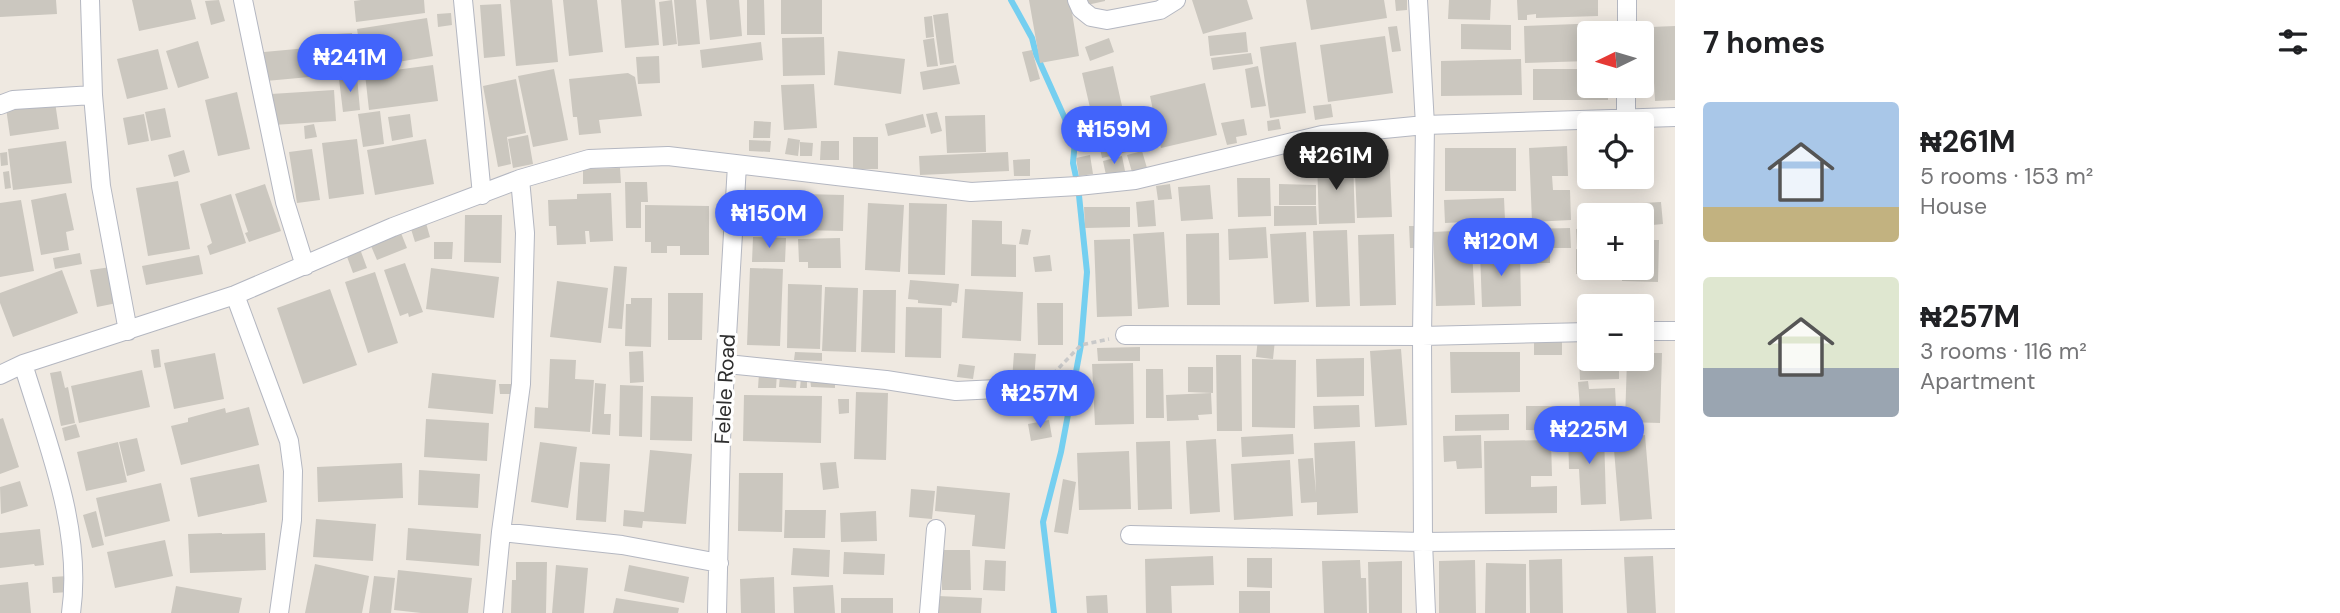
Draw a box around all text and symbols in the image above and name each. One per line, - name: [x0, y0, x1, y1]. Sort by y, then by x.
- north arrow: [1577, 21, 1654, 98]
- map controls: [1577, 21, 1654, 371]
- text: 7 homes: [1703, 23, 1825, 62]
- icon: filters: [2274, 23, 2312, 61]
- pin: ₦241M: [301, 34, 399, 94]
- text: ₦241M: [313, 42, 387, 72]
- pin: ₦159M: [1065, 106, 1163, 166]
- button: locate: [1577, 112, 1654, 189]
- text: ₦159M: [1077, 114, 1151, 144]
- text: ₦261M: [1920, 122, 2016, 161]
- icon: home: [1759, 130, 1843, 214]
- pin: ₦261M: [1287, 132, 1385, 192]
- text: ₦261M: [1299, 140, 1373, 170]
- text: 5 rooms · 153 m²: [1920, 161, 2093, 191]
- pin: ₦150M: [720, 190, 818, 250]
- text: House: [1920, 191, 1987, 221]
- text: ₦150M: [731, 198, 807, 228]
- button: +: [1577, 203, 1654, 280]
- pin: ₦120M: [1452, 218, 1550, 278]
- text: ₦120M: [1464, 226, 1538, 256]
- button: −: [1577, 294, 1654, 371]
- text: ₦257M: [1920, 297, 2020, 336]
- icon: home: [1759, 305, 1843, 389]
- street label: Felele Road: [708, 333, 742, 445]
- text: 3 rooms · 116 m²: [1920, 336, 2087, 366]
- text: Apartment: [1920, 366, 2035, 396]
- pin: ₦257M: [991, 370, 1089, 430]
- text: ₦257M: [1002, 378, 1078, 408]
- pin: ₦225M: [1540, 406, 1638, 466]
- text: ₦225M: [1550, 414, 1628, 444]

